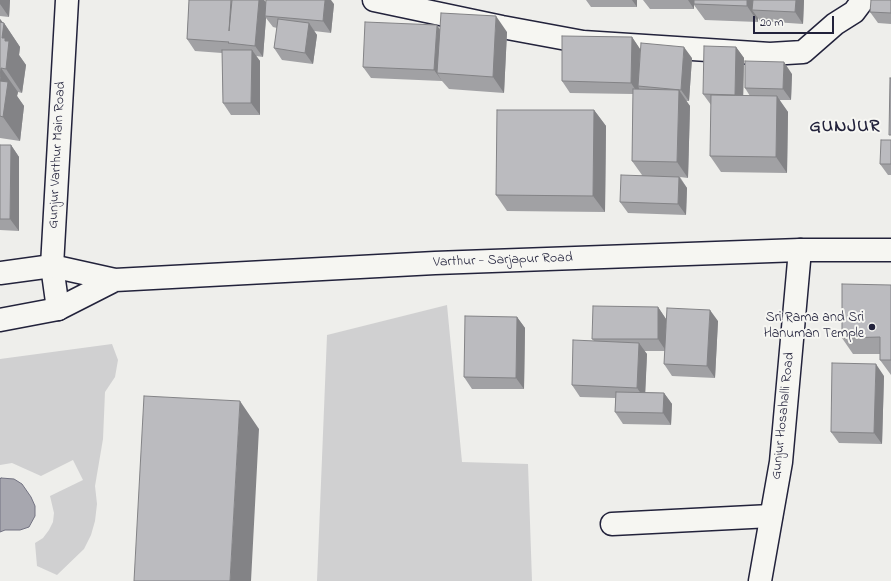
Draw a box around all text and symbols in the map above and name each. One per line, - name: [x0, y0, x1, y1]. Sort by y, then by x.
- scale bar: [755, 8, 836, 34]
- text: 20 m: [760, 14, 783, 32]
- street label: Gunjur Varthur Main Road: [46, 81, 70, 229]
- district label: GUNJUR: [810, 117, 880, 139]
- street label: Varthur - Sarjapur Road: [433, 250, 573, 272]
- place label: Sri Rama and Sri Hanuman Temple: [764, 311, 864, 344]
- marker: Sri Rama and Sri Hanuman Temple: [867, 322, 877, 332]
- street label: Gunjur Hosahalli Road: [769, 352, 799, 480]

